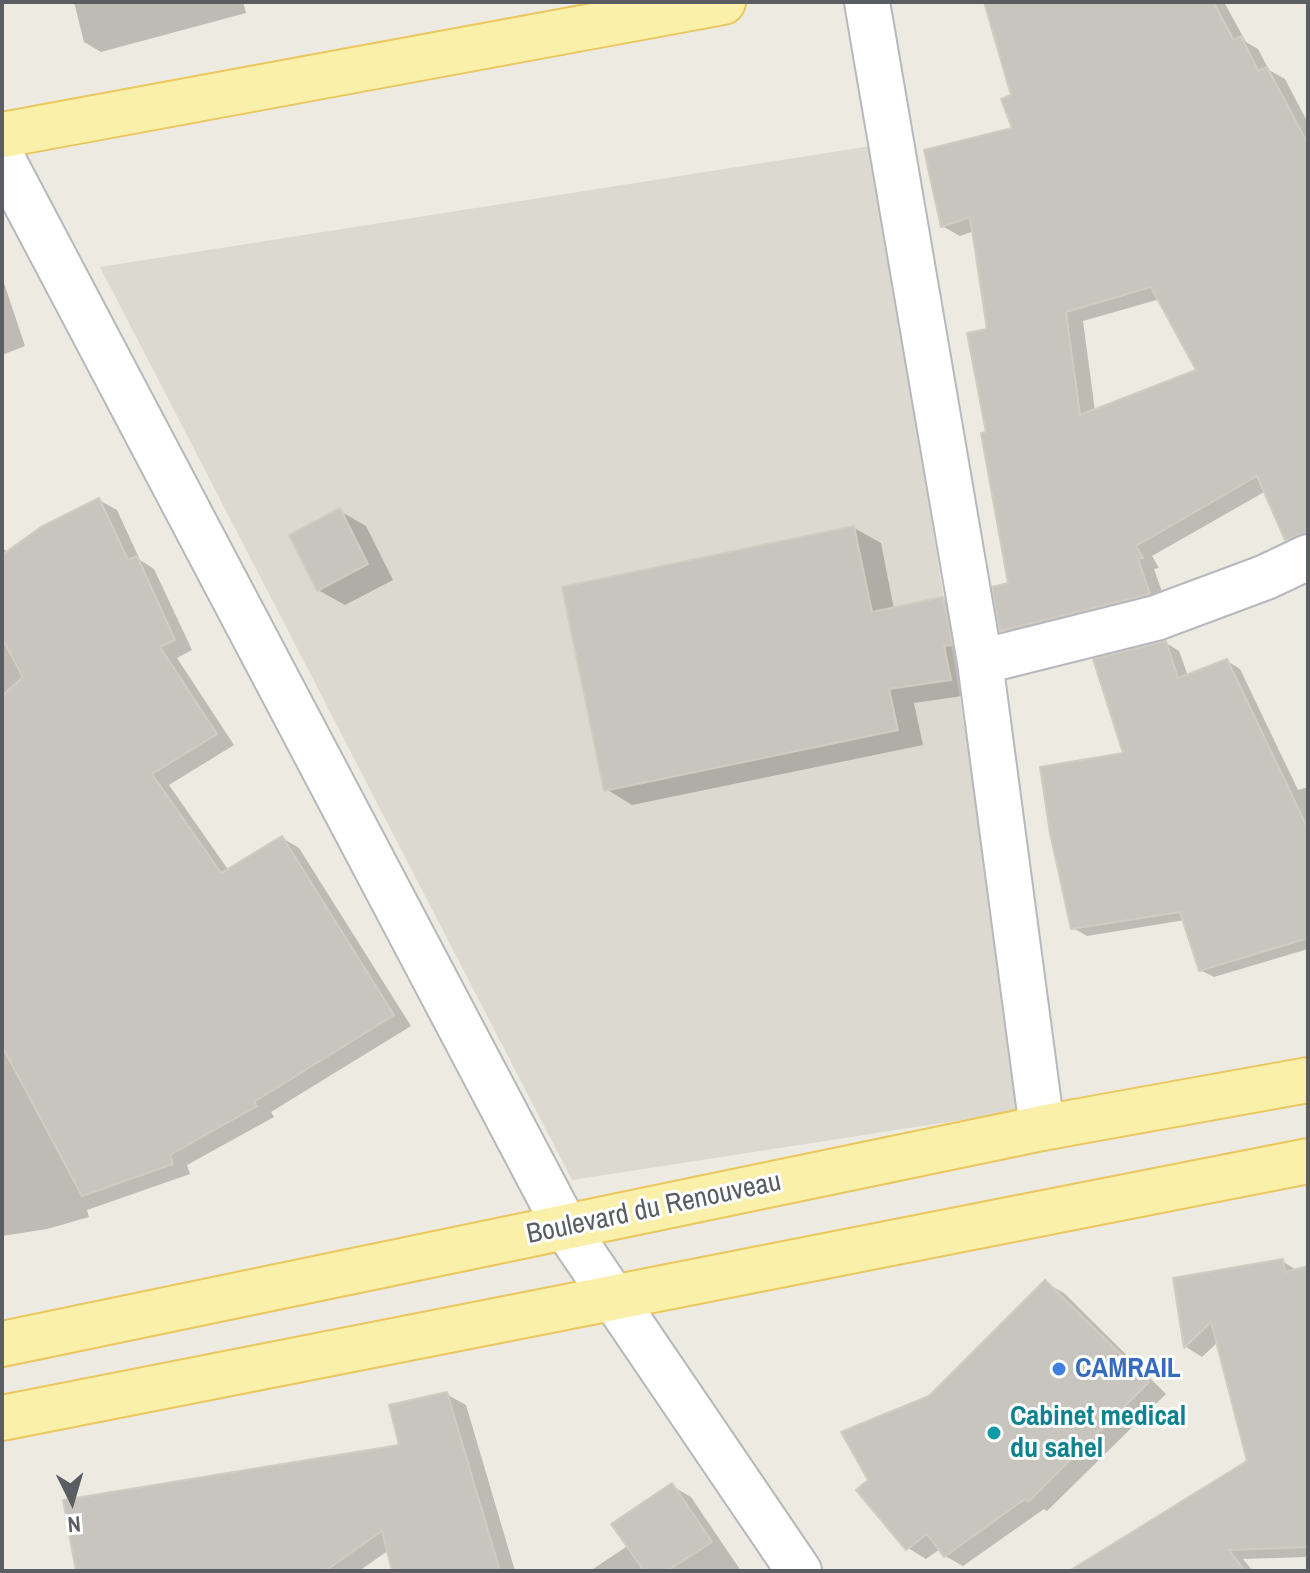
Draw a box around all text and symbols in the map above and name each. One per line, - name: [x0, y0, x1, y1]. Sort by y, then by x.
- street label: Boulevard du Renouveau: [524, 1166, 784, 1252]
- place label: CAMRAIL: [1075, 1352, 1181, 1386]
- marker: CAMRAIL: [1050, 1360, 1068, 1378]
- place label: Cabinet medical du sahel: [1010, 1400, 1186, 1466]
- marker: Cabinet medical du sahel: [985, 1424, 1003, 1442]
- north arrow: [32, 1461, 112, 1541]
- text: N: [66, 1509, 82, 1540]

